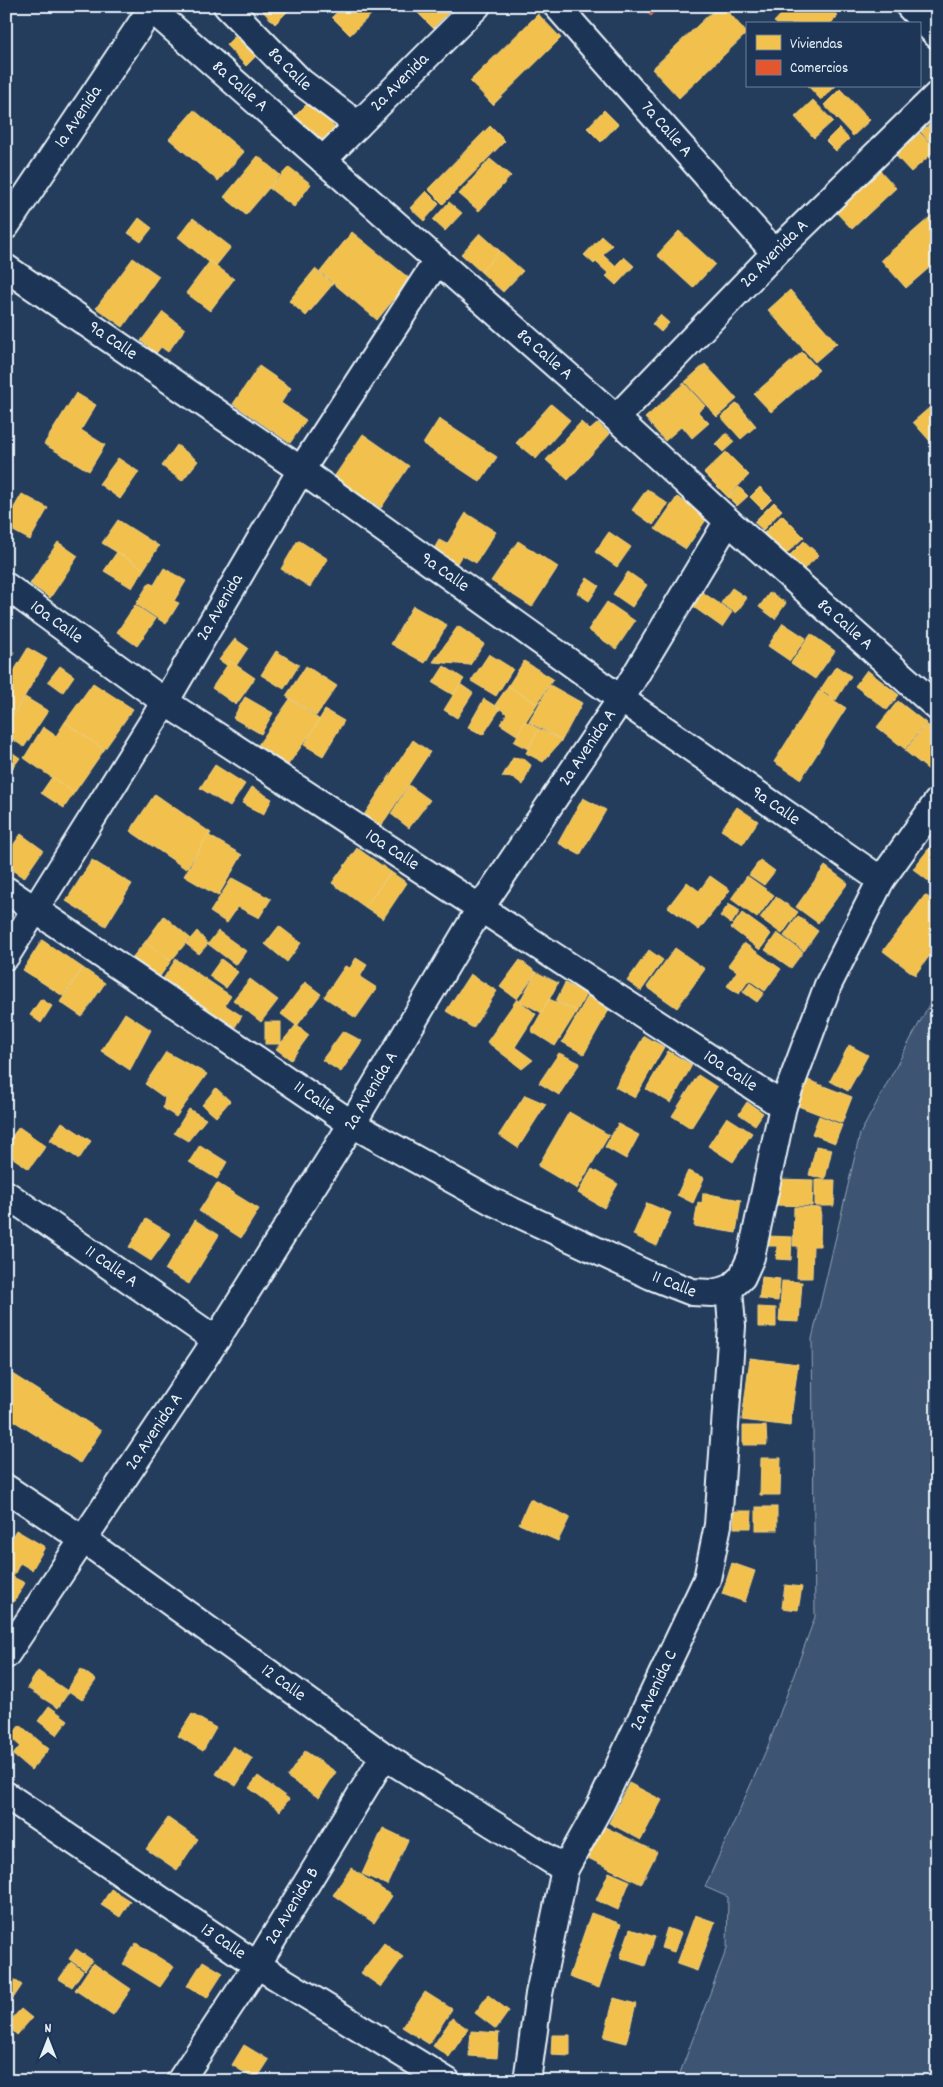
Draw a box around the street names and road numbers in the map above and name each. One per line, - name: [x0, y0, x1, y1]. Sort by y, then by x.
- street label: 8a Calle: [261, 42, 316, 98]
- street label: 2a Avenida: [365, 47, 436, 118]
- street label: 8a Calle A: [206, 55, 273, 118]
- street label: 1a Avenida: [49, 80, 109, 153]
- street label: 7a Calle A: [635, 96, 698, 163]
- street label: 2a Avenida A: [735, 214, 815, 294]
- street label: 9a Calle: [83, 315, 142, 367]
- street label: 8a Calle A: [511, 323, 578, 387]
- street label: 9a Calle: [415, 547, 474, 599]
- street label: 2a Avenida: [191, 569, 250, 646]
- street label: 8a Calle A: [811, 593, 878, 657]
- street label: 10a Calle: [24, 595, 88, 650]
- street label: 2a Avenida A: [553, 704, 623, 792]
- street label: 9a Calle: [746, 781, 805, 832]
- street label: 10a Calle: [360, 823, 424, 877]
- street label: 10a Calle: [698, 1045, 762, 1098]
- street label: 2a Avenida A: [338, 1047, 405, 1136]
- street label: 11 Calle: [288, 1075, 340, 1122]
- street label: 11 Calle A: [79, 1240, 143, 1295]
- street label: 11 Calle: [648, 1265, 700, 1305]
- street label: 2a Avenida A: [120, 1388, 190, 1476]
- street label: 2a Avenida C: [624, 1646, 684, 1736]
- street label: 12 Calle: [256, 1659, 311, 1708]
- street label: 2a Avenida B: [259, 1863, 326, 1950]
- street label: 13 Calle: [195, 1918, 251, 1966]

